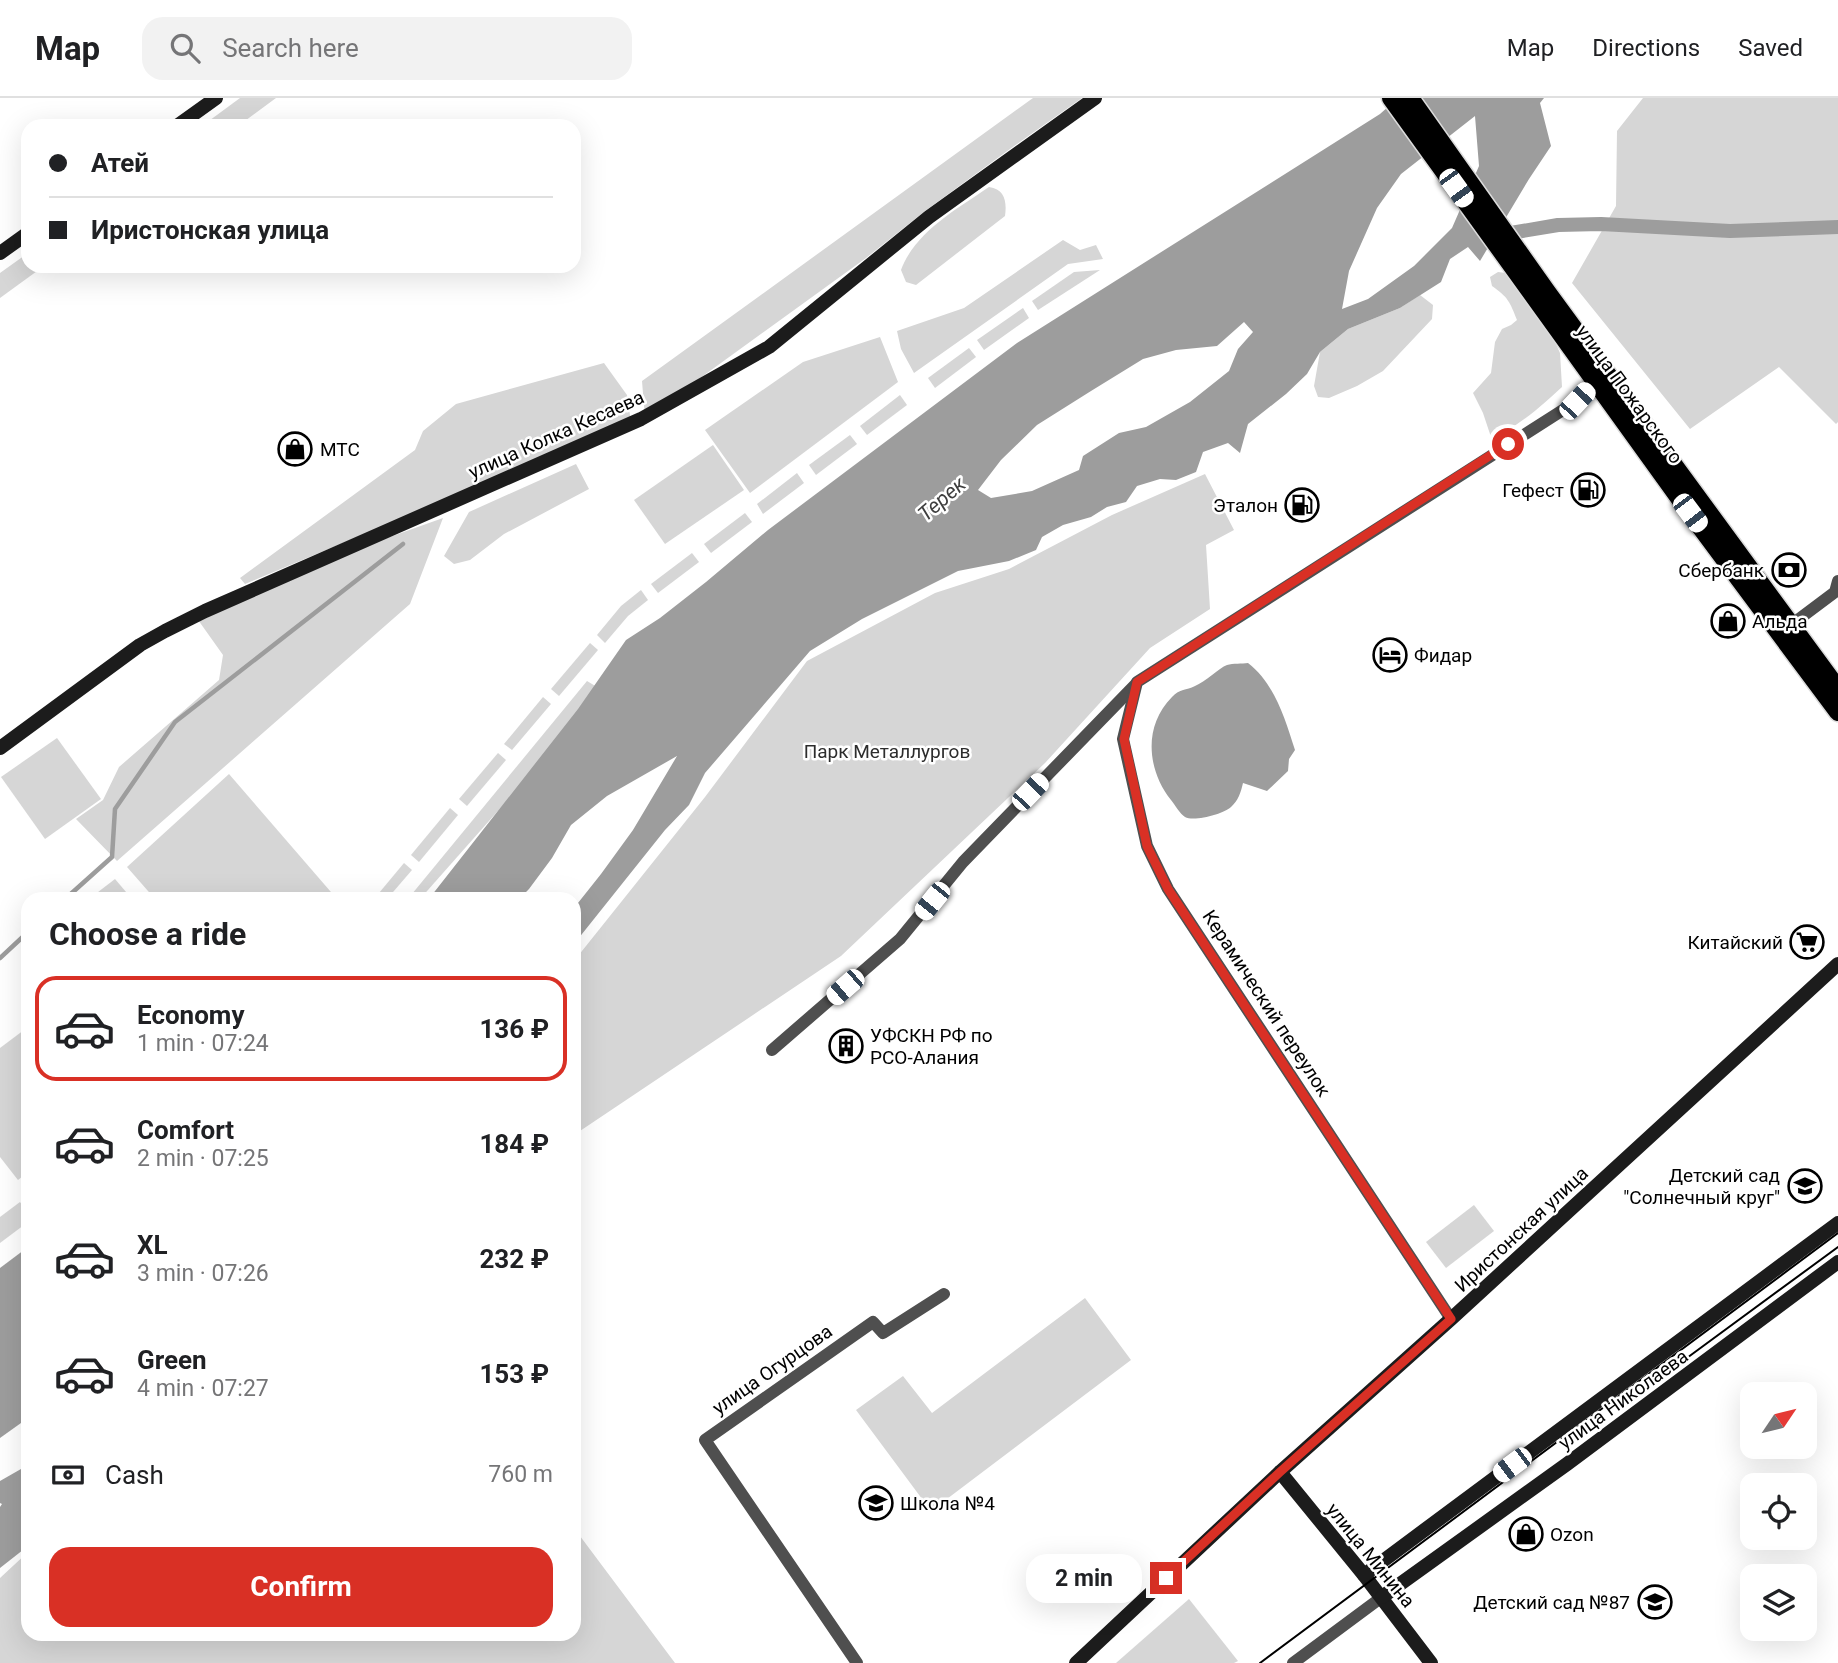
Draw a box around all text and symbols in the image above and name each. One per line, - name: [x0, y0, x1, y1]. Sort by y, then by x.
- search box: [142, 17, 632, 80]
- text: Map: [35, 29, 100, 68]
- icon: search: [166, 29, 204, 67]
- text: Search here: [222, 33, 359, 63]
- text: Map: [1507, 34, 1554, 62]
- text: Directions: [1592, 34, 1700, 62]
- text: Saved: [1738, 34, 1803, 62]
- text: Атей: [91, 148, 149, 178]
- car: [1436, 165, 1477, 211]
- text: Иристонская улица: [91, 215, 329, 245]
- street label: улица Пожарского: [1571, 320, 1688, 468]
- car: [1555, 378, 1600, 424]
- street label: улица Колка Кесаева: [465, 385, 647, 483]
- route start: [1492, 428, 1524, 460]
- shop icon: МТС: [276, 430, 314, 468]
- place label: МТС: [320, 438, 360, 461]
- water label: Терек: [913, 471, 971, 526]
- fuel station icon: Гефест: [1569, 471, 1607, 509]
- place label: Гефест: [1502, 479, 1564, 502]
- fuel station icon: Эталон: [1283, 486, 1321, 524]
- car: [1669, 490, 1712, 536]
- place label: Эталон: [1213, 494, 1278, 517]
- bank icon: Сбербанк: [1770, 551, 1808, 589]
- place label: Сбербанк: [1678, 559, 1765, 582]
- shop icon: Альда: [1709, 602, 1747, 640]
- place label: Альда: [1752, 610, 1808, 633]
- hotel icon: Фидар: [1371, 636, 1409, 674]
- place label: Фидар: [1414, 644, 1472, 667]
- park label: Парк Металлургов: [804, 740, 970, 763]
- car: [1008, 770, 1053, 814]
- car: [911, 878, 954, 924]
- street label: Керамический переулок: [1198, 906, 1336, 1101]
- text: Choose a ride: [49, 915, 246, 953]
- supermarket icon: Китайский: [1788, 923, 1826, 961]
- place label: Китайский: [1688, 931, 1783, 954]
- car: [823, 965, 868, 1009]
- icon: car: [53, 997, 116, 1060]
- text: Economy: [137, 1000, 244, 1030]
- text: 136 ₽: [479, 1014, 549, 1044]
- place label: УФСКН РФ по РСО-Алания: [870, 1024, 993, 1069]
- building icon: УФСКН РФ по РСО-Алания: [827, 1027, 865, 1065]
- text: 1 min · 07:24: [137, 1030, 269, 1057]
- icon: car: [53, 1112, 116, 1175]
- text: Comfort: [137, 1115, 234, 1145]
- text: 184 ₽: [479, 1129, 549, 1159]
- text: 2 min · 07:25: [137, 1145, 269, 1172]
- street label: Иристонская улица: [1450, 1162, 1593, 1297]
- place label: Детский сад "Солнечный круг": [1623, 1164, 1780, 1209]
- school or university icon: Детский сад "Солнечный круг": [1786, 1167, 1824, 1205]
- icon: car: [53, 1227, 116, 1290]
- text: XL: [137, 1230, 168, 1260]
- text: 232 ₽: [479, 1244, 549, 1274]
- text: 3 min · 07:26: [137, 1260, 269, 1287]
- street label: улица Огурцова: [708, 1320, 837, 1419]
- icon: car: [53, 1342, 116, 1405]
- text: Green: [137, 1345, 207, 1375]
- street label: улица Николаева: [1554, 1345, 1693, 1454]
- text: 153 ₽: [479, 1359, 549, 1389]
- text: 4 min · 07:27: [137, 1375, 269, 1402]
- north arrow: [1740, 1382, 1816, 1460]
- map controls: [1740, 1382, 1817, 1641]
- car: [1489, 1444, 1536, 1486]
- icon: cash: [49, 1456, 87, 1494]
- text: Cash: [105, 1460, 164, 1490]
- text: 760 m: [488, 1461, 553, 1488]
- button: locate: [1740, 1473, 1817, 1550]
- school or university icon: Школа №4: [857, 1484, 895, 1522]
- place label: Школа №4: [900, 1492, 995, 1515]
- street label: улица Минина: [1322, 1498, 1420, 1612]
- shop icon: Ozon: [1507, 1515, 1545, 1553]
- place label: Ozon: [1550, 1523, 1594, 1546]
- button: Confirm: [49, 1547, 553, 1627]
- callout: 2 min: [1026, 1554, 1142, 1602]
- route end: [1150, 1562, 1182, 1594]
- button: layers: [1740, 1564, 1817, 1641]
- text: 2 min: [1055, 1565, 1113, 1592]
- school or university icon: Детский сад №87: [1636, 1583, 1674, 1621]
- place label: Детский сад №87: [1473, 1591, 1630, 1614]

